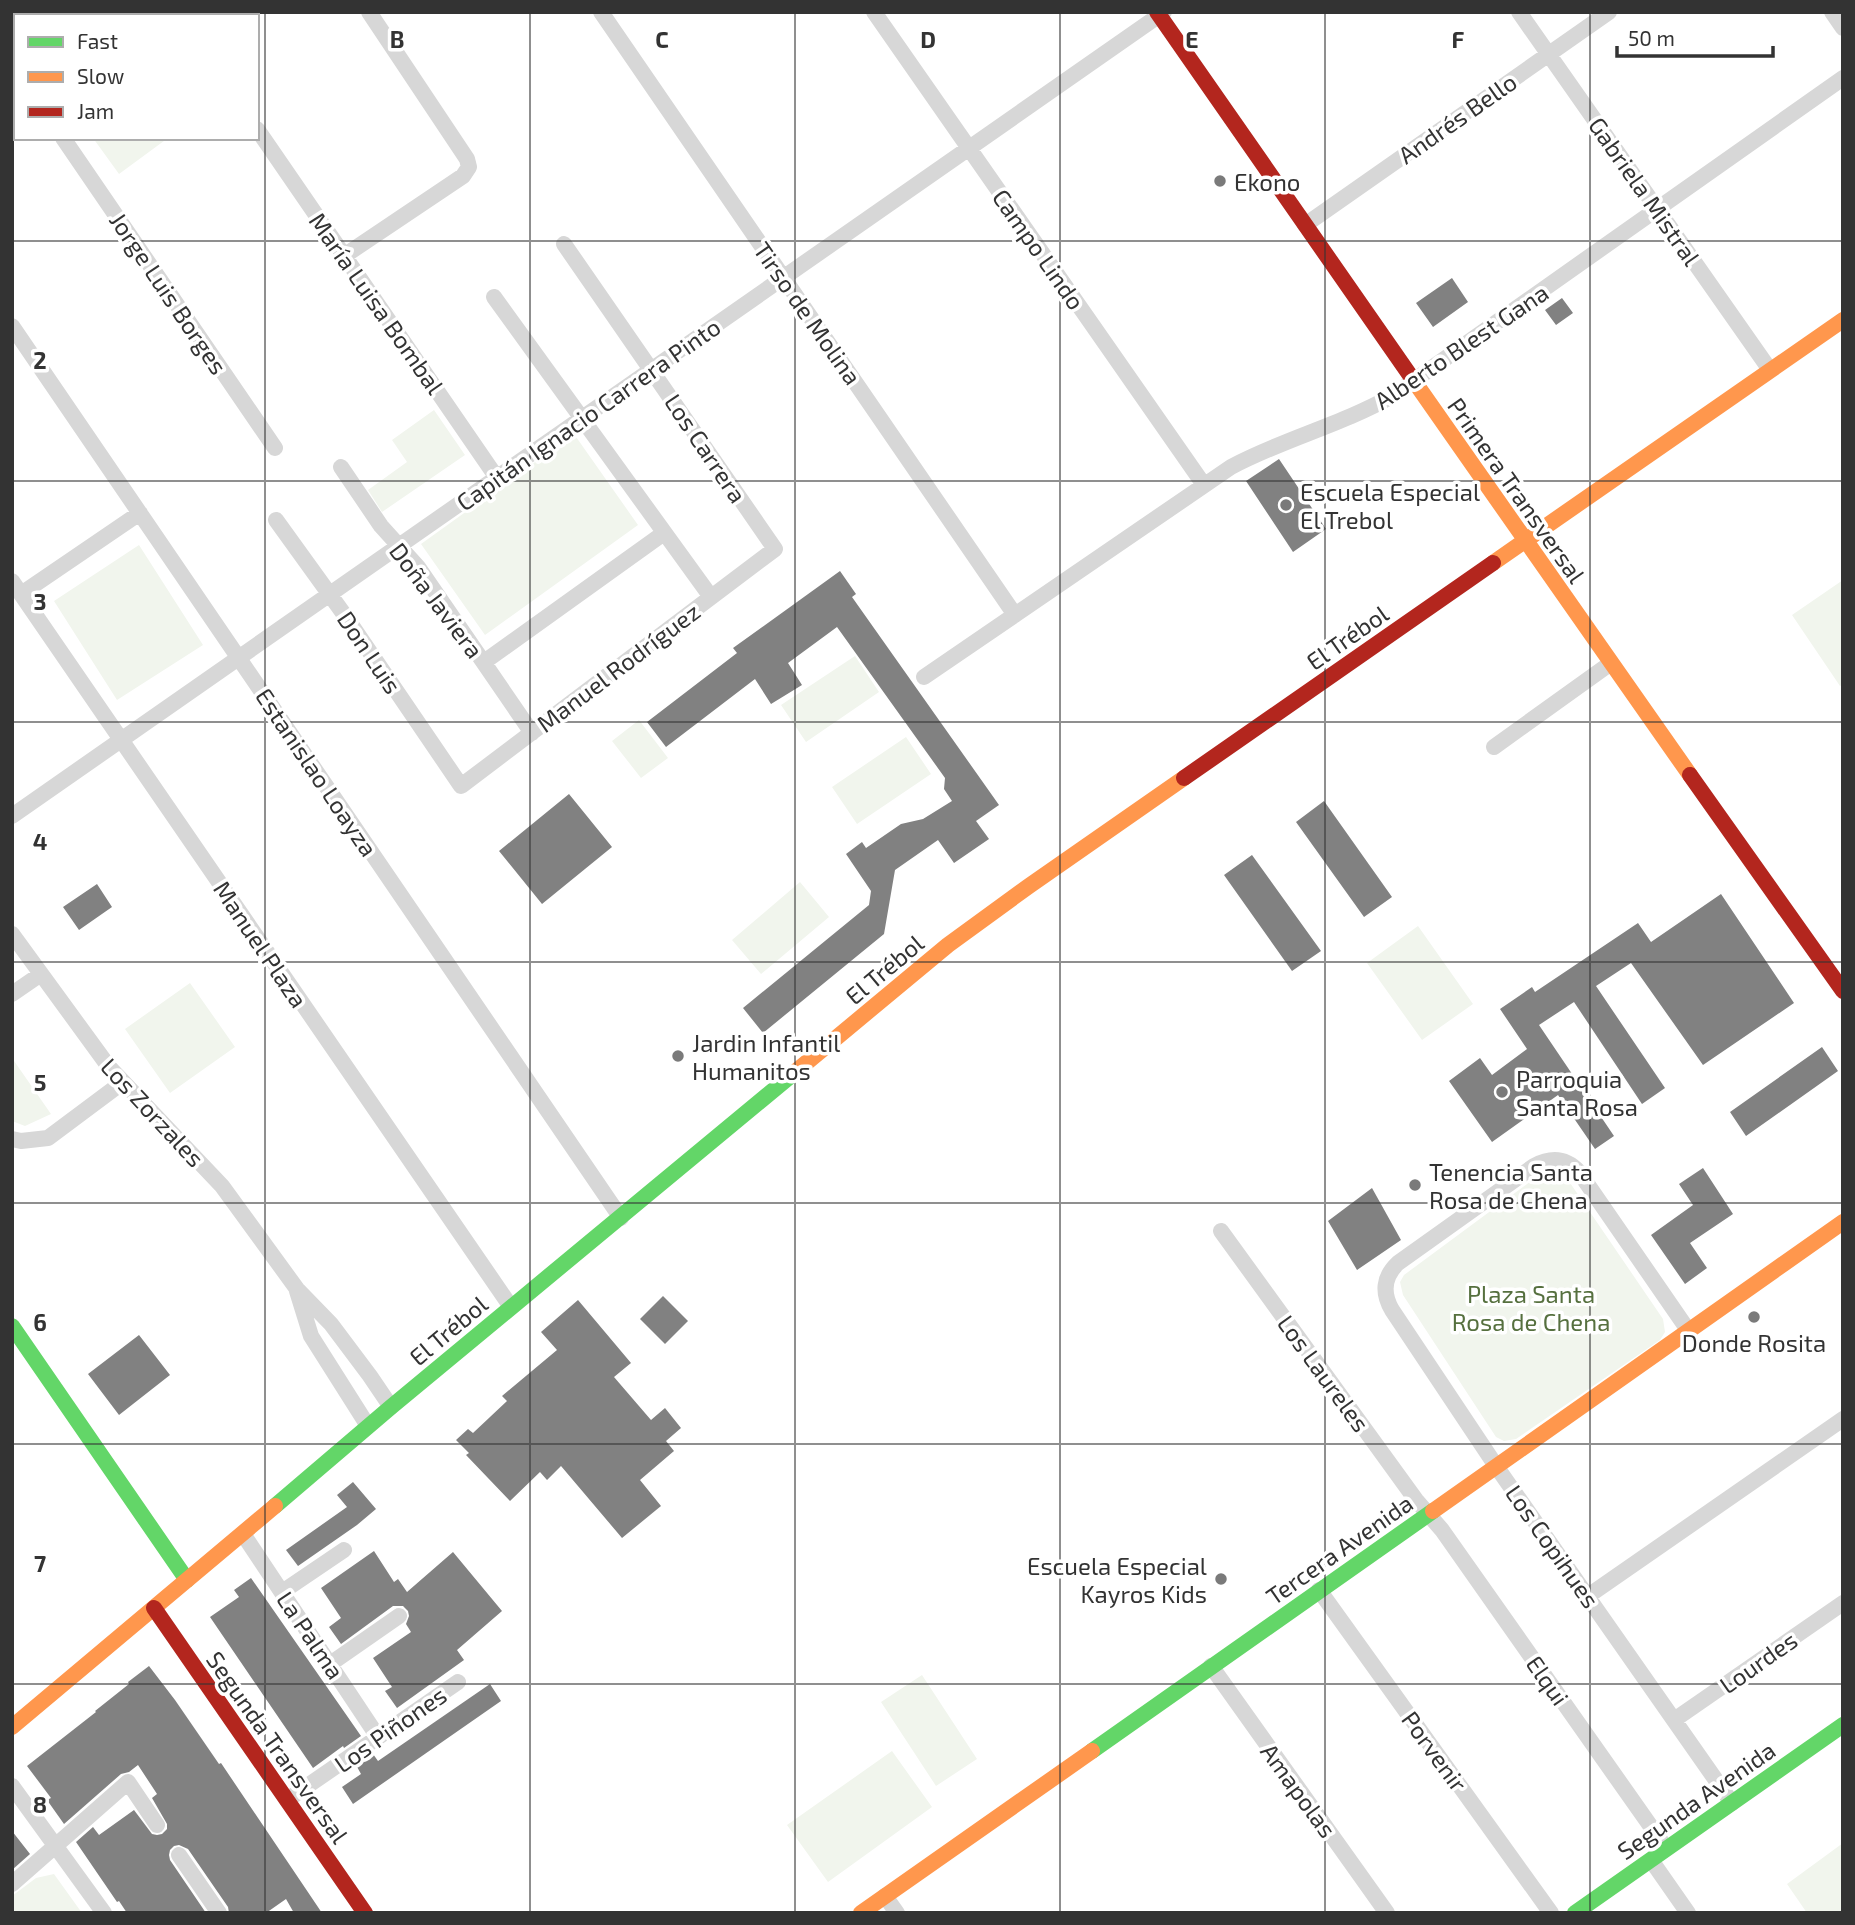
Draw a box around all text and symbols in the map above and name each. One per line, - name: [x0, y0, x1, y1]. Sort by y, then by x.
- legend: [14, 14, 259, 140]
- scale bar: [1617, 14, 1773, 58]
- text: B: [390, 25, 404, 53]
- text: C: [655, 25, 669, 53]
- text: D: [920, 25, 936, 53]
- text: E: [1185, 25, 1199, 53]
- text: F: [1452, 25, 1465, 53]
- text: 50 m: [1628, 25, 1675, 50]
- text: Fast: [77, 28, 118, 53]
- text: Slow: [77, 63, 124, 88]
- street label: Andrés Bello: [1392, 67, 1522, 169]
- text: Jam: [77, 98, 114, 123]
- street label: Gabriela Mistral: [1583, 111, 1707, 271]
- place label: Ekono: [1234, 167, 1301, 196]
- marker: Ekono: [1212, 173, 1228, 189]
- street label: Campo Lindo: [987, 183, 1091, 315]
- street label: Jorge Luis Borges: [104, 207, 234, 379]
- street label: María Luisa Bombal: [304, 207, 450, 399]
- street label: Tirso de Molina: [748, 236, 868, 390]
- street label: Alberto Blest Gana: [1369, 277, 1553, 415]
- street label: Capitán Ignacio Carrera Pinto: [450, 312, 726, 516]
- text: 2: [33, 346, 47, 374]
- street label: Los Carrera: [659, 388, 753, 508]
- street label: Primera Transversal: [1442, 392, 1592, 588]
- place label: Escuela Especial El Trebol: [1300, 477, 1480, 534]
- marker: Escuela Especial El Trebol: [1278, 497, 1294, 513]
- street label: Doña Javiera: [384, 536, 490, 664]
- text: 3: [33, 587, 47, 615]
- street label: Manuel Rodríguez: [531, 596, 705, 738]
- street label: El Trébol: [1301, 598, 1393, 676]
- street label: Don Luis: [332, 605, 408, 699]
- street label: Estanislao Loayza: [250, 682, 384, 862]
- text: 4: [33, 827, 47, 855]
- street label: Manuel Plaza: [208, 875, 314, 1013]
- street label: El Trébol: [839, 928, 929, 1010]
- place label: Jardin Infantil Humanitos: [692, 1028, 840, 1085]
- marker: Jardin Infantil Humanitos: [670, 1048, 686, 1064]
- street label: Los Zorzales: [95, 1052, 211, 1172]
- place label: Parroquia Santa Rosa: [1516, 1064, 1638, 1121]
- text: 5: [34, 1068, 46, 1096]
- marker: Parroquia Santa Rosa: [1494, 1084, 1510, 1100]
- place label: Tenencia Santa Rosa de Chena: [1429, 1157, 1593, 1214]
- marker: Tenencia Santa Rosa de Chena: [1407, 1177, 1423, 1193]
- park label: Plaza Santa Rosa de Chena: [1452, 1279, 1610, 1336]
- street label: El Trébol: [403, 1289, 493, 1371]
- text: 6: [33, 1308, 47, 1336]
- street label: Los Laureles: [1272, 1309, 1376, 1437]
- marker: Donde Rosita: [1746, 1309, 1762, 1325]
- place label: Donde Rosita: [1682, 1328, 1826, 1357]
- street label: Los Copihues: [1500, 1479, 1606, 1613]
- street label: Tercera Avenida: [1260, 1488, 1418, 1610]
- text: 7: [34, 1549, 46, 1577]
- place label: Escuela Especial Kayros Kids: [1027, 1551, 1207, 1608]
- marker: Escuela Especial Kayros Kids: [1213, 1571, 1229, 1587]
- street label: La Palma: [271, 1586, 351, 1684]
- street label: Lourdes: [1714, 1625, 1802, 1699]
- street label: Segunda Transversal: [201, 1646, 355, 1848]
- street label: Elqui: [1521, 1650, 1575, 1710]
- street label: Los Piñones: [328, 1680, 452, 1778]
- street label: Porvenir: [1396, 1705, 1474, 1797]
- street label: Segunda Avenida: [1612, 1735, 1780, 1865]
- street label: Amapolas: [1255, 1737, 1343, 1843]
- text: 8: [33, 1790, 47, 1818]

